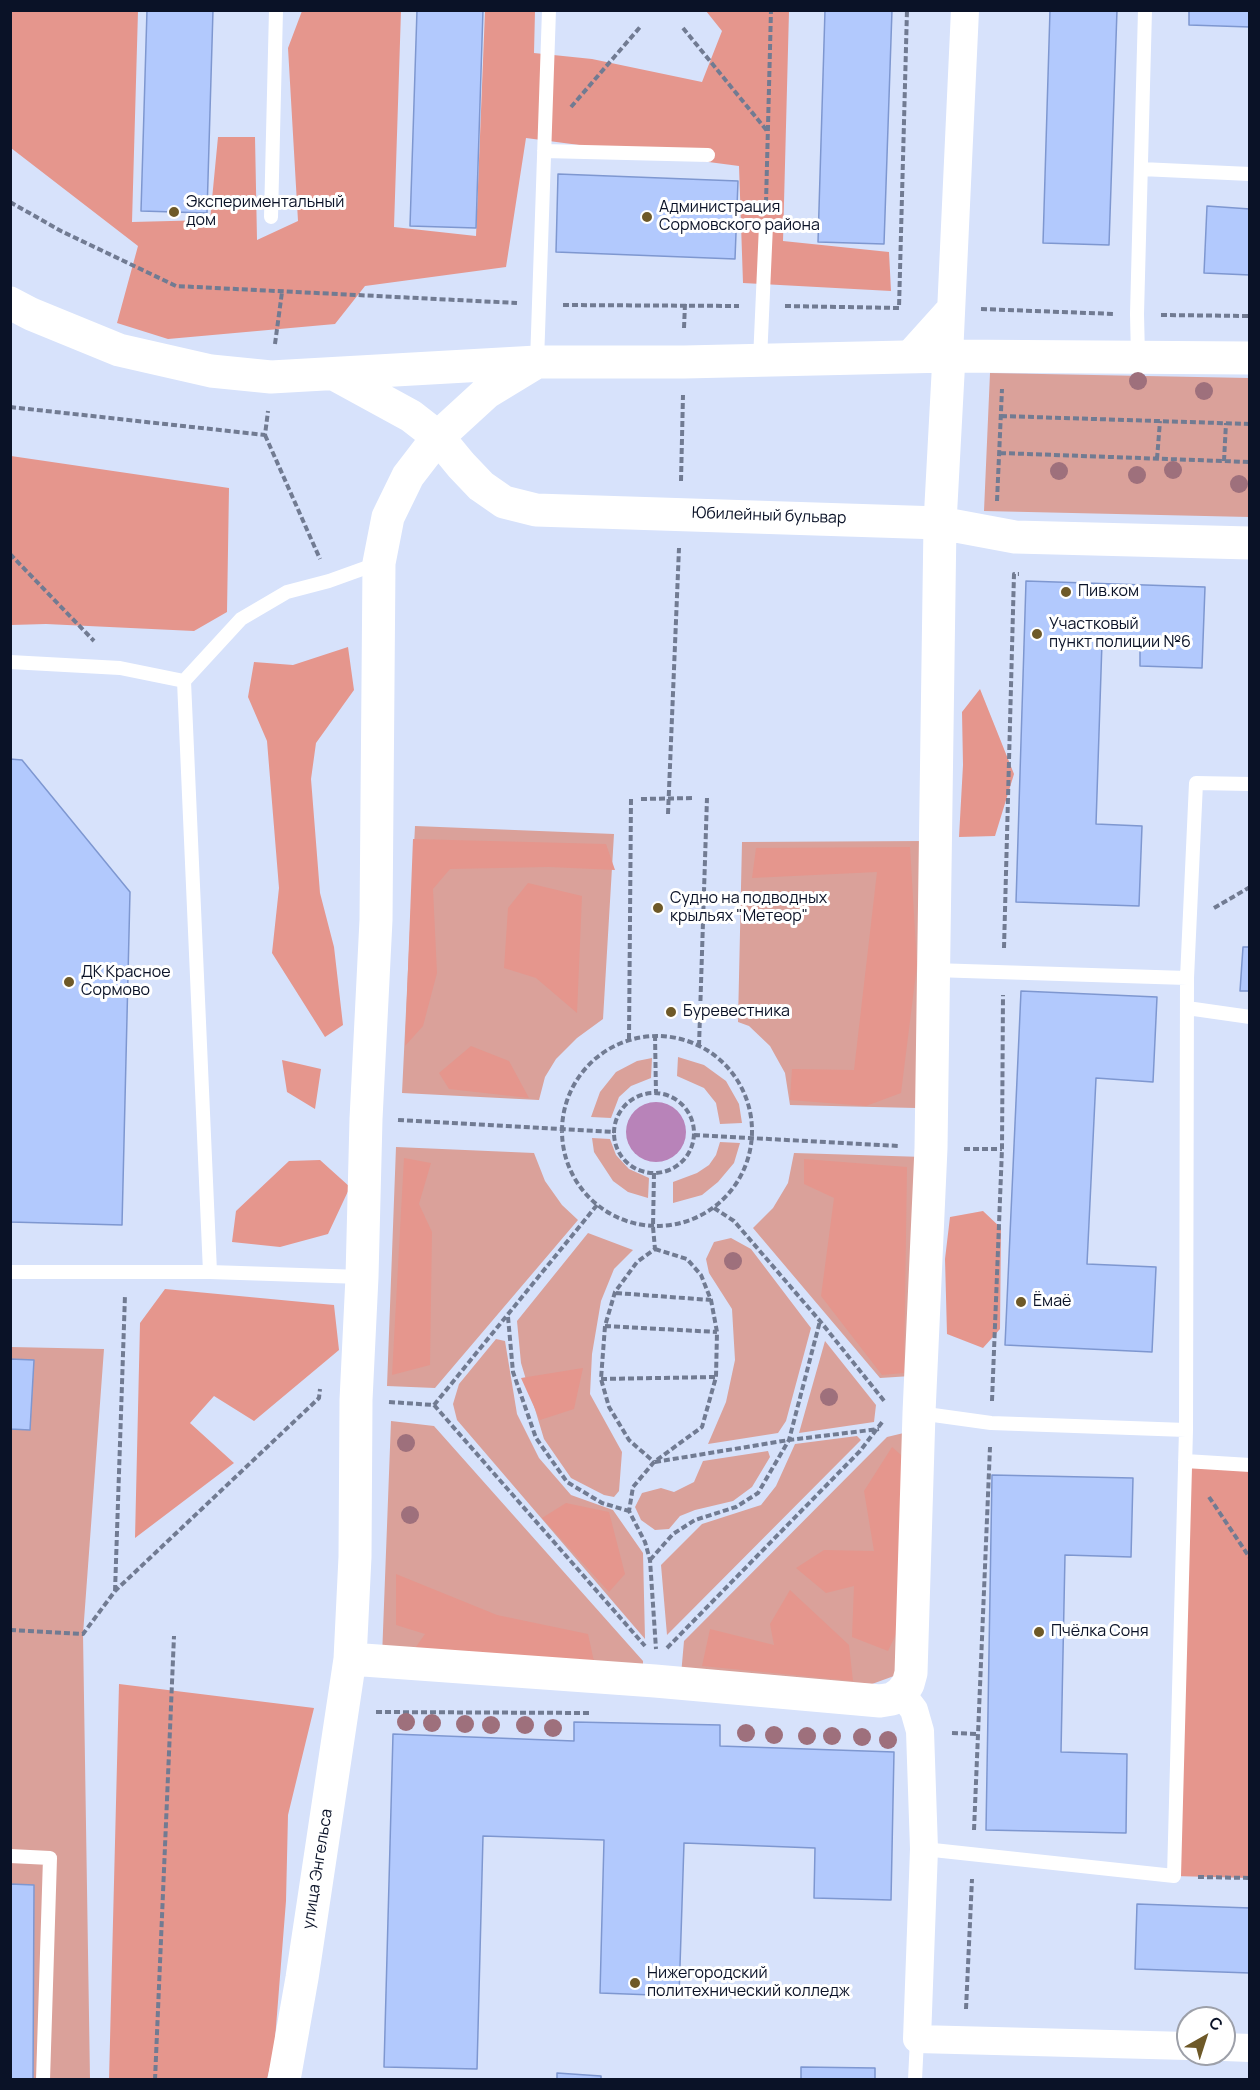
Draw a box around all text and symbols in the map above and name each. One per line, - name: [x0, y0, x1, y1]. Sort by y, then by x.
- place label: Экспериментальный дом: [186, 193, 344, 231]
- place label: Администрация Сормовского района: [659, 198, 820, 236]
- marker: Экспериментальный дом: [167, 205, 181, 219]
- marker: Администрация Сормовского района: [640, 210, 654, 224]
- street label: Юбилейный бульвар: [691, 504, 847, 528]
- place label: Пив.ком: [1078, 582, 1139, 602]
- marker: Пив.ком: [1059, 585, 1073, 599]
- place label: Участковый пункт полиции №6: [1049, 615, 1191, 653]
- marker: Участковый пункт полиции №6: [1030, 627, 1044, 641]
- place label: Судно на подводных крыльях "Метеор": [670, 889, 827, 927]
- marker: Судно на подводных крыльях "Метеор": [651, 901, 665, 915]
- place label: ДК Красное Сормово: [81, 963, 170, 1001]
- marker: ДК Красное Сормово: [62, 975, 76, 989]
- place label: Буревестника: [683, 1002, 790, 1022]
- marker: Буревестника: [664, 1005, 678, 1019]
- place label: Ёмаё: [1033, 1292, 1071, 1312]
- marker: Ёмаё: [1014, 1295, 1028, 1309]
- place label: Пчёлка Соня: [1051, 1622, 1149, 1642]
- marker: Пчёлка Соня: [1032, 1625, 1046, 1639]
- street label: улица Энгельса: [299, 1808, 337, 1930]
- place label: Нижегородский политехнический колледж: [647, 1964, 850, 2002]
- marker: Нижегородский политехнический колледж: [628, 1976, 642, 1990]
- north arrow: [1176, 2006, 1236, 2066]
- text: С: [1205, 2011, 1228, 2036]

